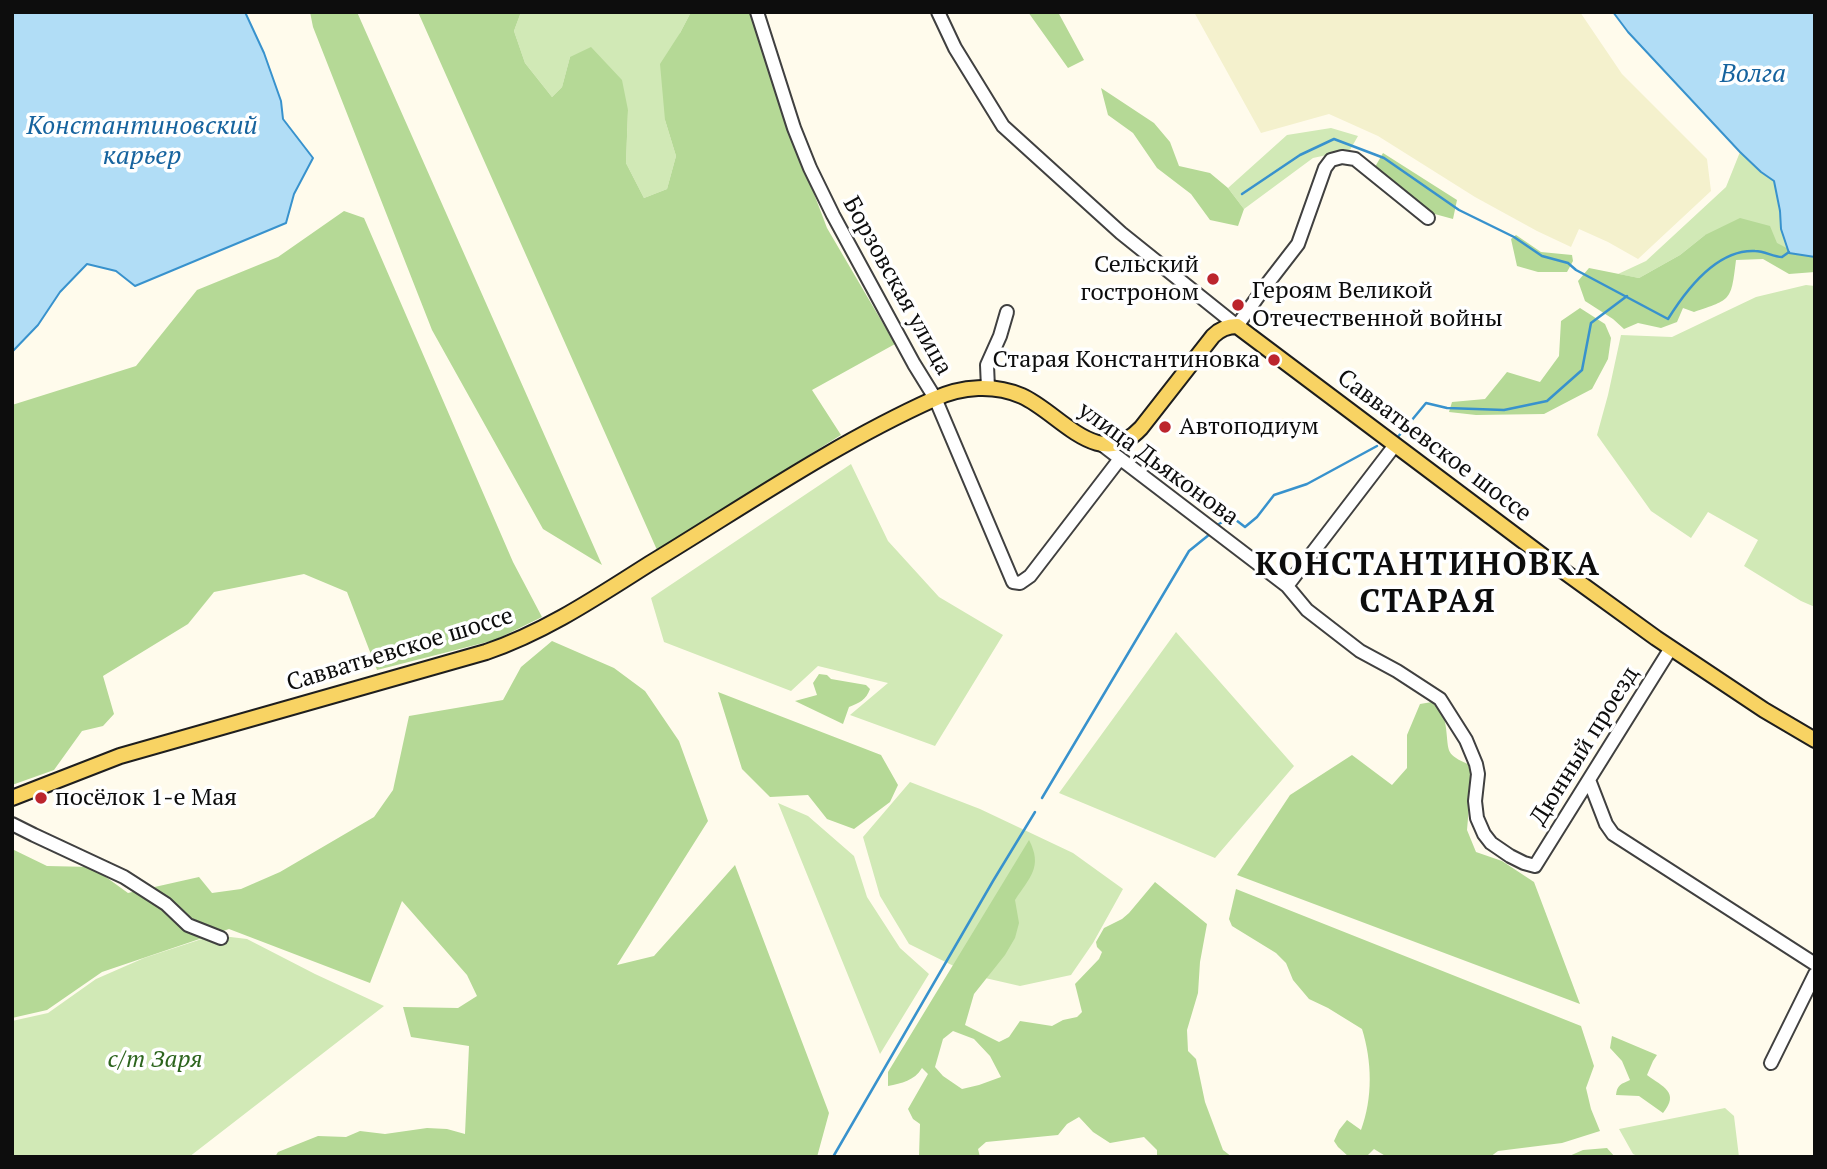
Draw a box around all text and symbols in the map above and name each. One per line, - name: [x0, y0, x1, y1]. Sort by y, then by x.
- water label: Волга: [1720, 59, 1786, 91]
- water label: Константиновский карьер: [26, 111, 258, 172]
- street label: Борзовская улица: [836, 192, 958, 380]
- place label: Сельский гостроном: [1080, 251, 1199, 307]
- marker: Сельский гостроном: [1205, 271, 1221, 287]
- place label: Героям Великой Отечественной войны: [1252, 277, 1503, 333]
- marker: Героям Великой Отечественной войны: [1230, 297, 1246, 313]
- place label: Старая Константиновка: [993, 346, 1260, 374]
- marker: Старая Константиновка: [1266, 352, 1282, 368]
- street label: Савватьевское шоссе: [1331, 364, 1537, 528]
- street label: улица Дьяконова: [1072, 396, 1244, 532]
- place label: Автоподиум: [1179, 413, 1319, 441]
- marker: Автоподиум: [1157, 419, 1173, 435]
- district label: КОНСТАНТИНОВКА СТАРАЯ: [1257, 547, 1599, 622]
- street label: Савватьевское шоссе: [283, 602, 517, 698]
- street label: Дюнный проезд: [1525, 661, 1645, 831]
- place label: посёлок 1-е Мая: [55, 784, 237, 812]
- marker: посёлок 1-е Мая: [33, 790, 49, 806]
- park label: с/т Заря: [108, 1046, 202, 1074]

